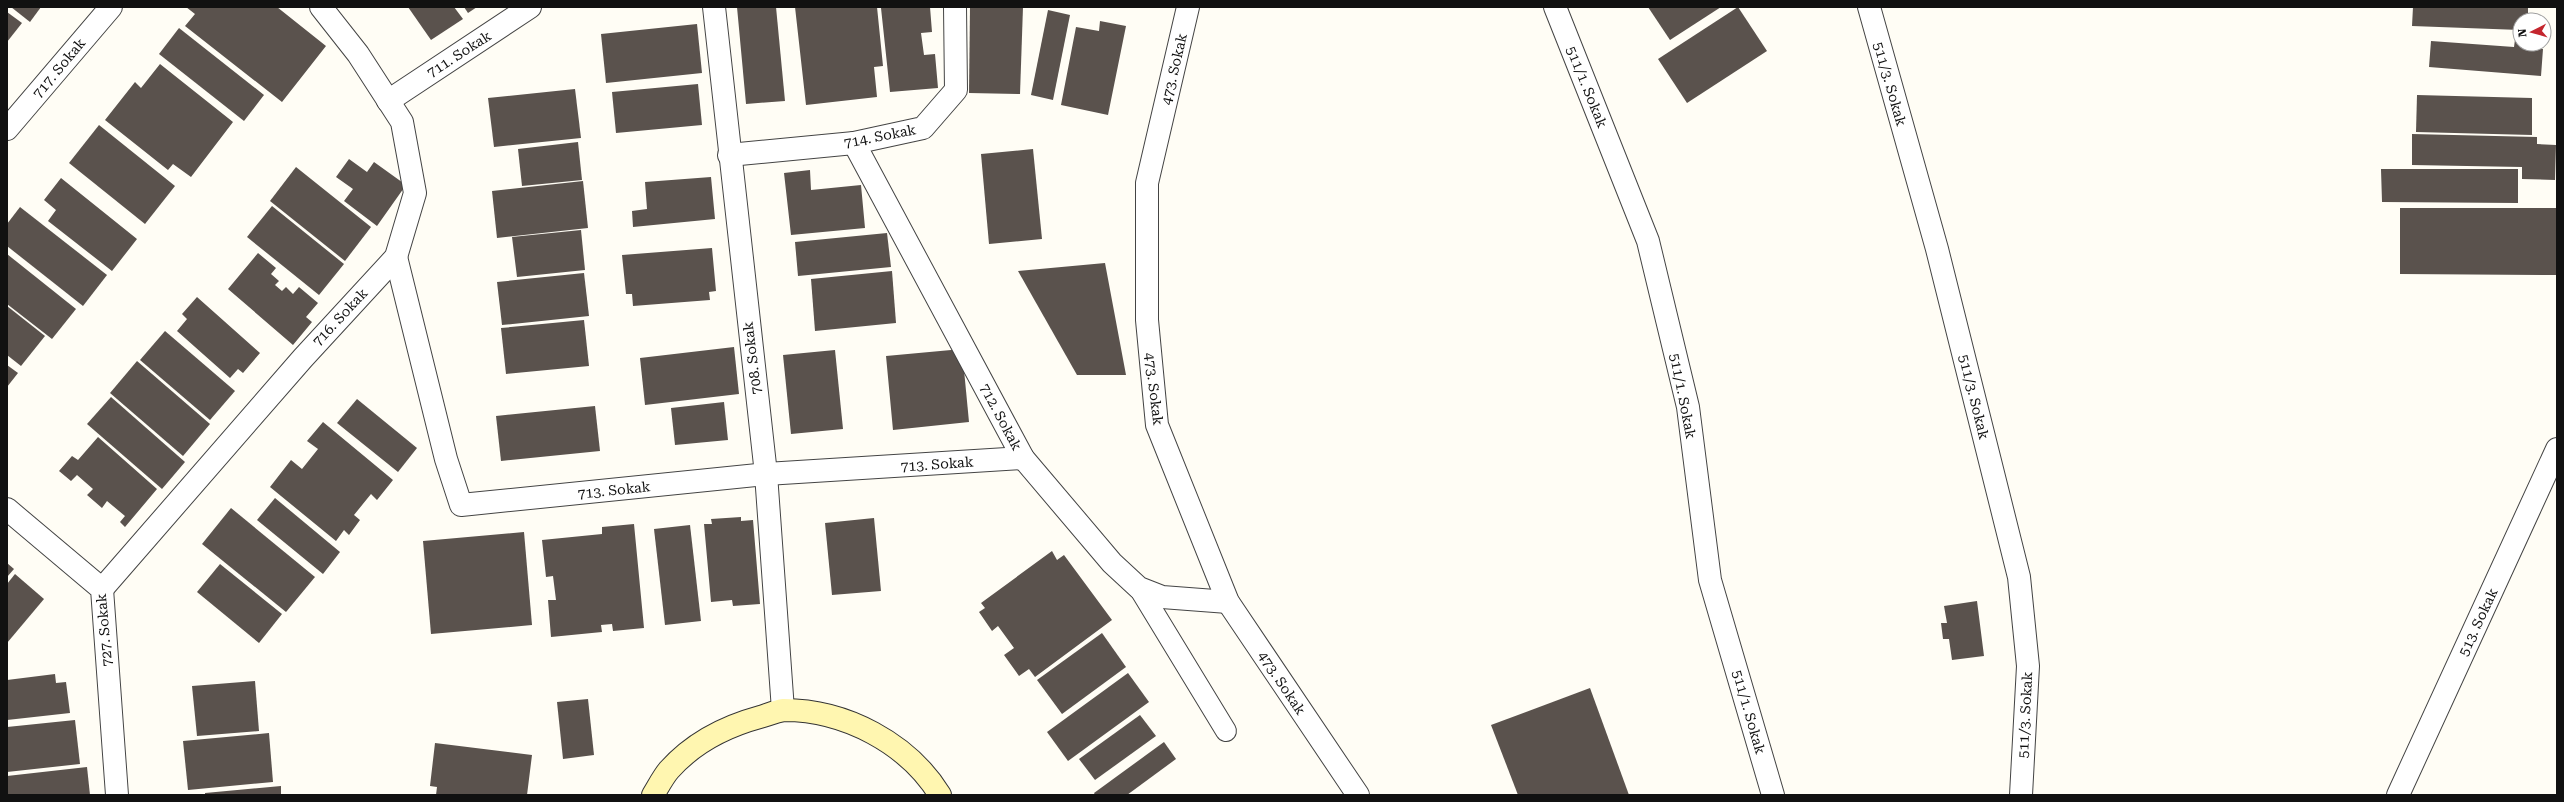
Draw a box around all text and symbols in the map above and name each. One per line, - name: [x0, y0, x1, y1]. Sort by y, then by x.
- north arrow: [2512, 12, 2552, 52]
- street label: 711. Sokak: [424, 27, 494, 81]
- text: N: [2516, 28, 2529, 38]
- street label: 473. Sokak: [1158, 32, 1190, 106]
- street label: 717. Sokak: [29, 35, 89, 101]
- street label: 511/3. Sokak: [1870, 40, 1910, 128]
- street label: 511/1. Sokak: [1563, 44, 1611, 130]
- street label: 714. Sokak: [843, 121, 917, 151]
- street label: 716. Sokak: [309, 285, 371, 349]
- street label: 708. Sokak: [740, 321, 764, 395]
- street label: 473. Sokak: [1142, 352, 1166, 426]
- street label: 511/1. Sokak: [1667, 352, 1699, 440]
- street label: 511/3. Sokak: [1956, 353, 1992, 441]
- street label: 712. Sokak: [977, 381, 1025, 453]
- street label: 713. Sokak: [900, 453, 974, 475]
- street label: 713. Sokak: [577, 478, 651, 502]
- street label: 513. Sokak: [2455, 585, 2501, 658]
- street label: 727. Sokak: [93, 593, 115, 667]
- street label: 473. Sokak: [1255, 648, 1309, 718]
- street label: 511/1. Sokak: [1729, 668, 1769, 756]
- street label: 511/3. Sokak: [2015, 671, 2035, 759]

